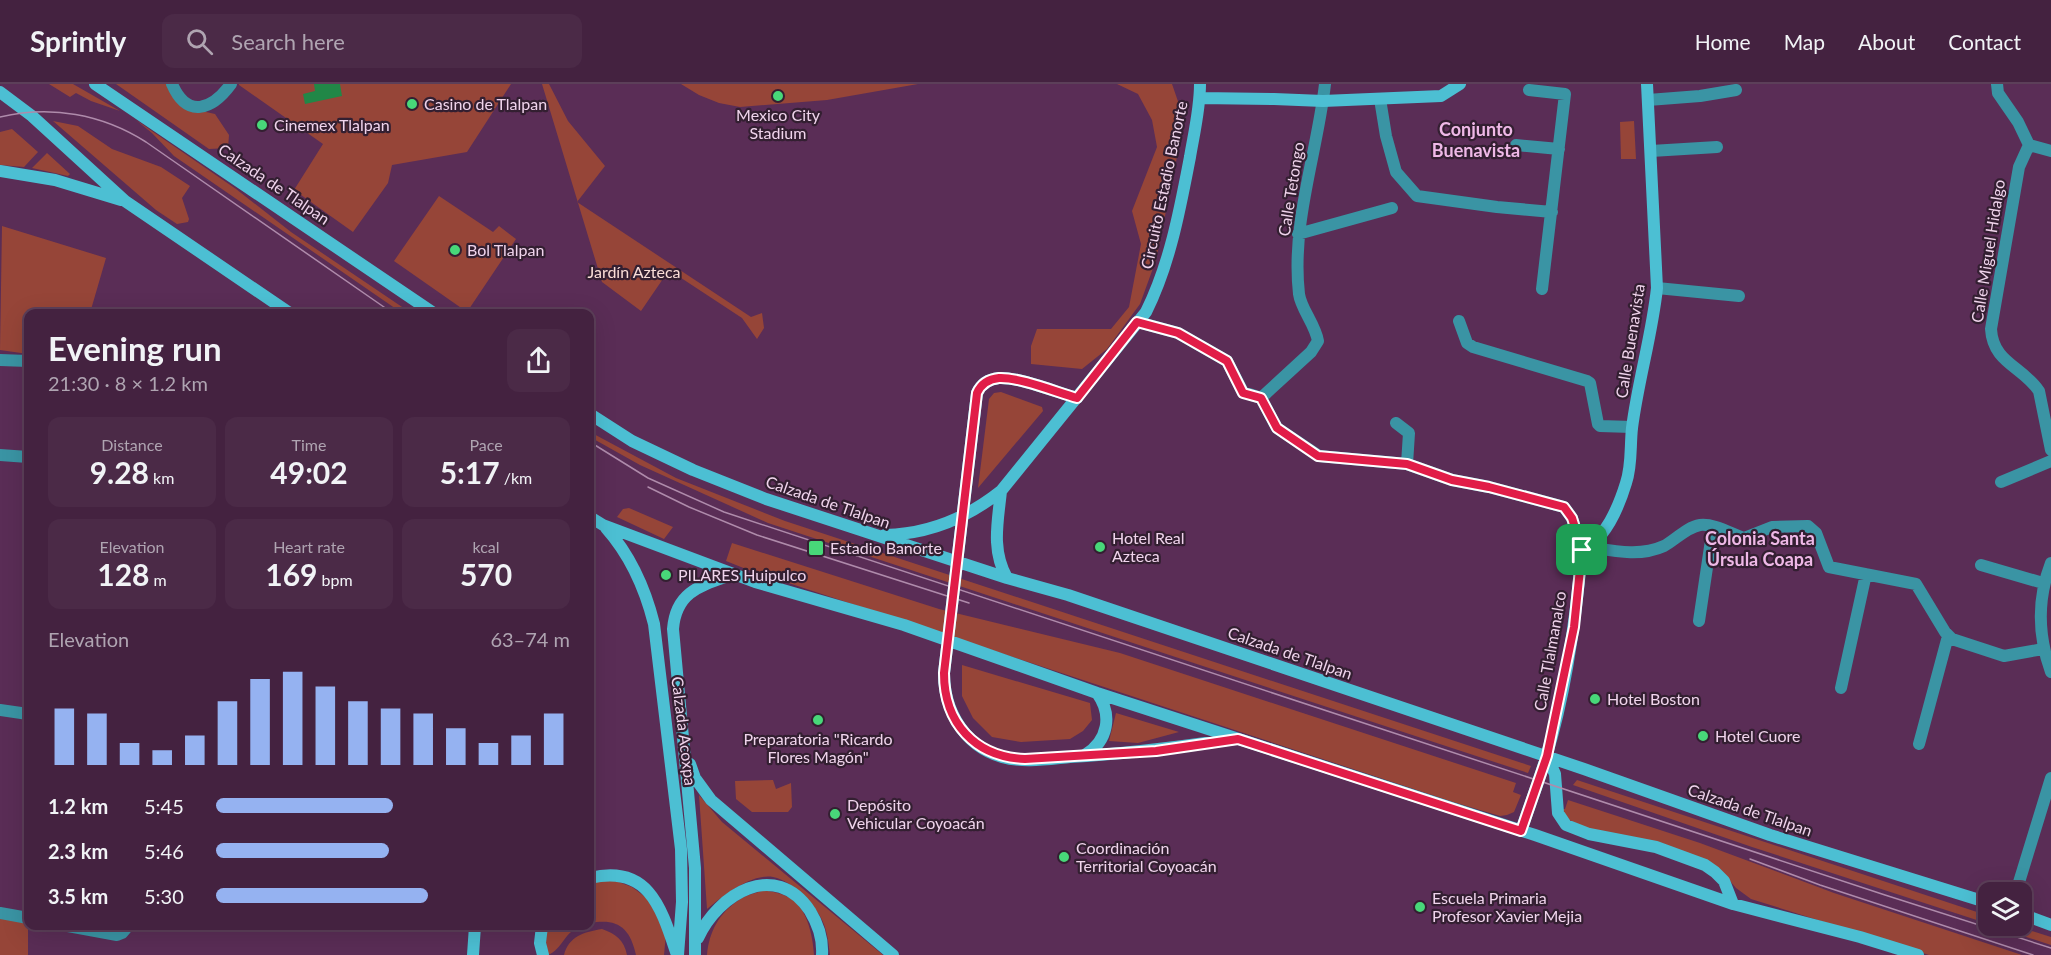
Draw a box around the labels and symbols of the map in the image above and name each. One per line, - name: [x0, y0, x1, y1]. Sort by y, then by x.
- marker: Mexico City Stadium: [771, 89, 785, 103]
- place label: Casino de Tlalpan: [424, 94, 547, 113]
- marker: Casino de Tlalpan: [405, 97, 419, 111]
- street label: Circuito Estadio Banorte: [1136, 99, 1191, 271]
- place label: Mexico City Stadium: [736, 105, 821, 142]
- place label: Cinemex Tlalpan: [274, 115, 390, 134]
- marker: Cinemex Tlalpan: [255, 118, 269, 132]
- district label: Conjunto Buenavista: [1432, 118, 1520, 161]
- street label: Calzada de Tlalpan: [215, 139, 334, 228]
- street label: Calle Tetongo: [1274, 140, 1307, 237]
- street label: Calle Miguel Hidalgo: [1967, 178, 2008, 324]
- place label: Bol Tlalpan: [467, 240, 544, 259]
- marker: Bol Tlalpan: [448, 243, 462, 257]
- park label: Jardín Azteca: [588, 262, 681, 281]
- street label: Calle Buenavista: [1611, 282, 1648, 400]
- street label: Calzada de Tlalpan: [763, 471, 893, 532]
- pin: [1556, 524, 1607, 575]
- district label: Colonia Santa Úrsula Coapa: [1705, 527, 1815, 570]
- place label: Hotel Real Azteca: [1112, 528, 1185, 565]
- place label: Estadio Banorte: [830, 538, 942, 557]
- marker: Estadio Banorte: [807, 539, 825, 557]
- marker: Hotel Real Azteca: [1093, 540, 1107, 554]
- place label: PILARES Huipulco: [678, 565, 806, 584]
- marker: PILARES Huipulco: [659, 568, 673, 582]
- street label: Calle Tlalmanalco: [1530, 589, 1569, 712]
- street label: Calzada de Tlalpan: [1225, 622, 1355, 683]
- street label: Calzada Acoxpa: [668, 675, 701, 787]
- place label: Hotel Boston: [1607, 689, 1700, 708]
- marker: Hotel Boston: [1588, 692, 1602, 706]
- marker: Preparatoria "Ricardo Flores Magón": [811, 713, 825, 727]
- place label: Hotel Cuore: [1715, 726, 1800, 745]
- place label: Preparatoria "Ricardo Flores Magón": [743, 729, 893, 766]
- marker: Hotel Cuore: [1696, 729, 1710, 743]
- street label: Calzada de Tlalpan: [1685, 779, 1815, 840]
- place label: Depósito Vehicular Coyoacán: [847, 795, 985, 832]
- marker: Depósito Vehicular Coyoacán: [828, 807, 842, 821]
- place label: Coordinación Territorial Coyoacán: [1076, 838, 1217, 875]
- marker: Coordinación Territorial Coyoacán: [1057, 850, 1071, 864]
- place label: Escuela Primaria Profesor Xavier Mejia: [1432, 888, 1582, 925]
- marker: Escuela Primaria Profesor Xavier Mejia: [1413, 900, 1427, 914]

